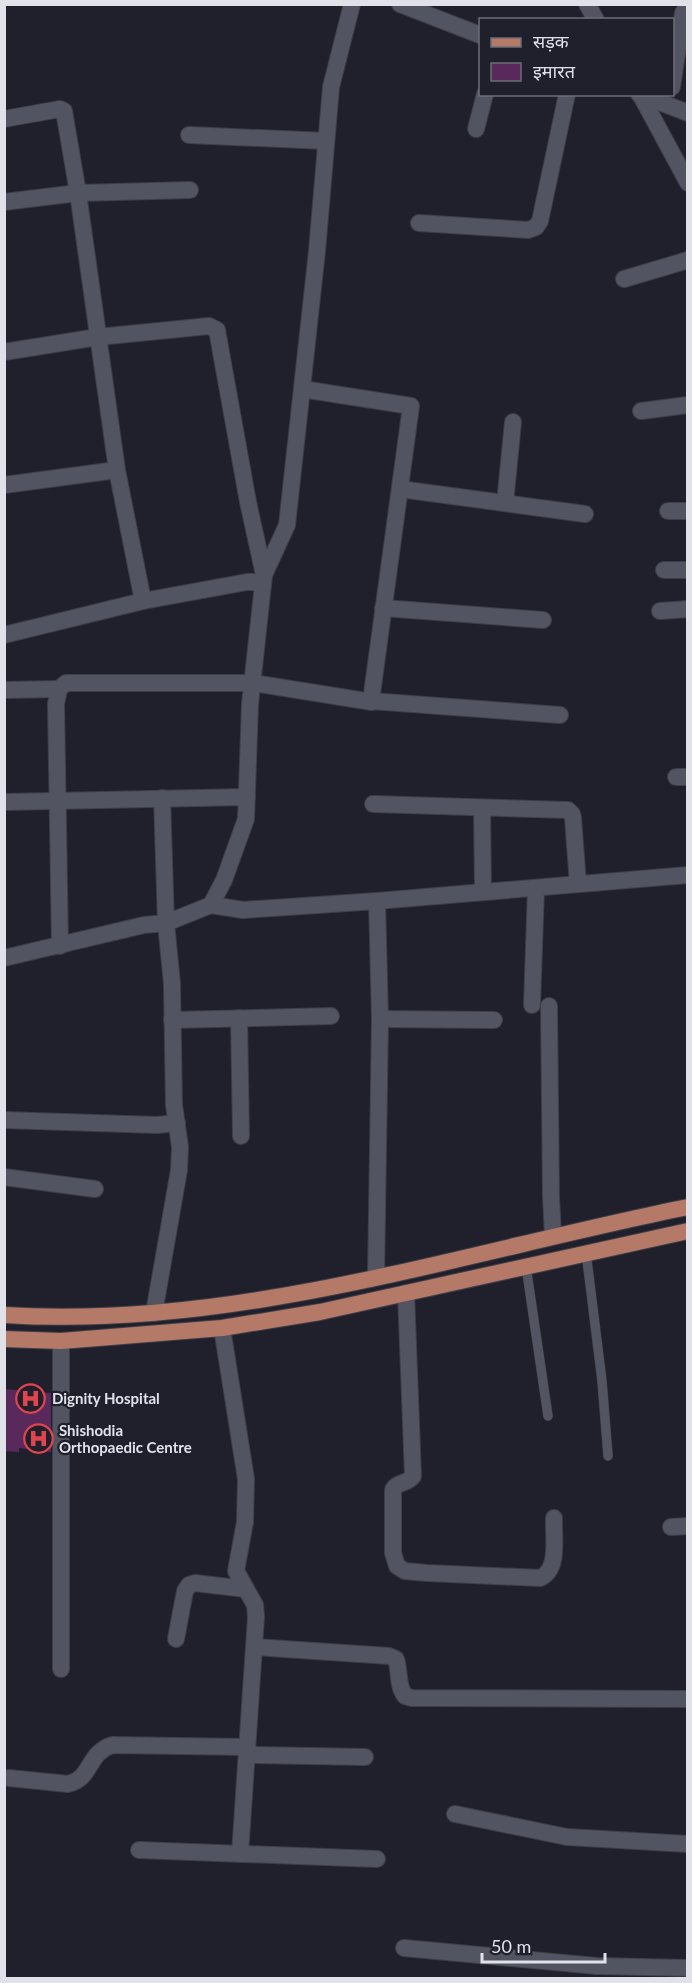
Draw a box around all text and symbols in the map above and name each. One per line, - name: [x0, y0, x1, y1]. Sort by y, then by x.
- legend: [479, 18, 674, 96]
- text: सड़क: [533, 30, 570, 52]
- text: इमारत: [533, 60, 576, 82]
- hospital icon: Dignity Hospital: [15, 1382, 47, 1414]
- place label: Dignity Hospital: [52, 1389, 160, 1407]
- place label: Shishodia Orthopaedic Centre: [59, 1421, 192, 1456]
- hospital icon: Shishodia Orthopaedic Centre: [22, 1423, 54, 1455]
- scale bar: [482, 1926, 605, 1964]
- text: 50 m: [491, 1935, 531, 1957]

